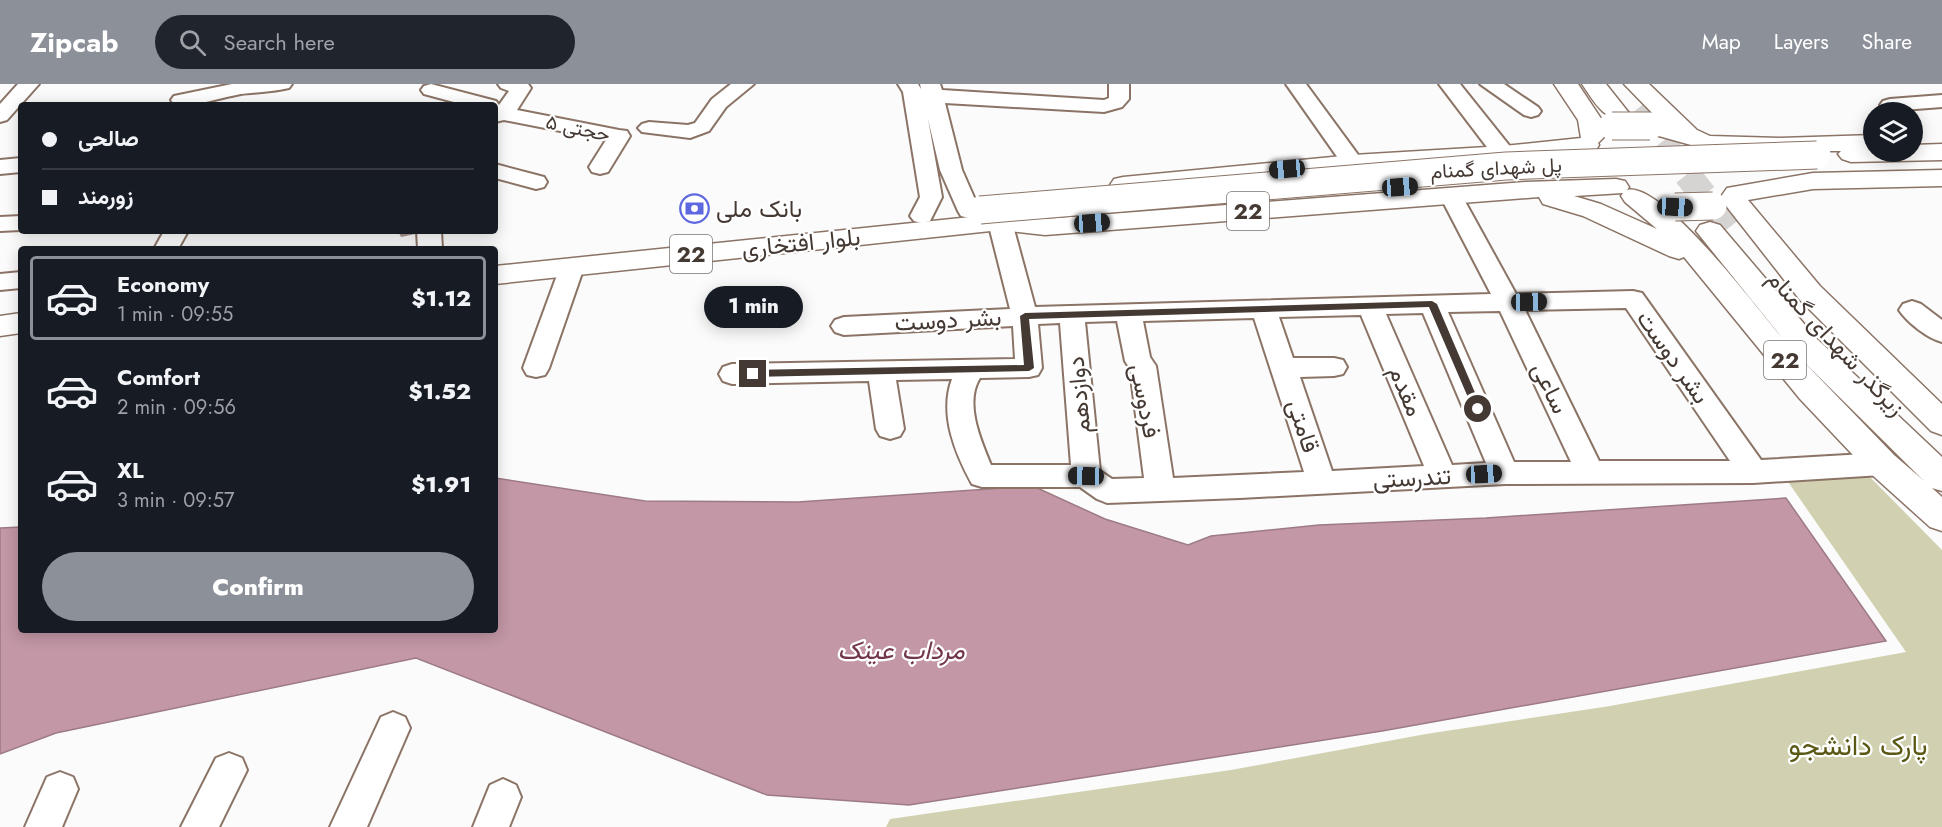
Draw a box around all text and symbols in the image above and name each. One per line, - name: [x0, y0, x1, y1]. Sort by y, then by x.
- search box: [155, 15, 575, 69]
- text: Zipcab: [30, 22, 119, 63]
- icon: search: [176, 26, 209, 59]
- text: Search here: [224, 26, 335, 58]
- text: Map: [1702, 27, 1741, 57]
- text: Layers: [1774, 27, 1829, 57]
- text: Share: [1862, 27, 1912, 57]
- map controls: [1863, 102, 1923, 162]
- button: layers: [1863, 102, 1923, 162]
- street label: حجتی ۵: [543, 108, 613, 149]
- text: صالحی: [78, 122, 139, 154]
- street label: پل شهدای گمنام: [1430, 151, 1563, 186]
- car: [1268, 158, 1306, 180]
- car: [1381, 177, 1419, 197]
- text: زورمند: [78, 180, 133, 212]
- place label: بانک ملی: [716, 191, 802, 226]
- road number: 22: [1227, 192, 1269, 230]
- bank icon: بانک ملی: [679, 193, 711, 225]
- car: [1657, 197, 1693, 217]
- car: [1073, 213, 1111, 233]
- street label: بلوار افتخاری: [740, 219, 862, 266]
- road number: 22: [670, 235, 712, 273]
- street label: زیرگذر شهدای گمنام: [1759, 262, 1914, 424]
- text: Economy: [117, 268, 209, 300]
- icon: car: [45, 271, 99, 325]
- text: $1.12: [412, 282, 471, 314]
- callout: 1 min: [704, 287, 802, 329]
- text: 1 min: [728, 292, 779, 321]
- car: [1511, 293, 1547, 311]
- street label: بشر دوست: [894, 299, 1002, 340]
- text: 1 min · 09:55: [117, 300, 233, 329]
- street label: بشر دوست: [1628, 303, 1718, 411]
- road number: 22: [1764, 341, 1806, 379]
- street label: دوازدهم: [1058, 355, 1099, 435]
- street label: ساعی: [1523, 356, 1578, 419]
- route end: [739, 360, 766, 387]
- street label: مقدم: [1380, 360, 1433, 421]
- text: Comfort: [117, 361, 200, 393]
- street label: فردوسی: [1121, 361, 1170, 441]
- icon: car: [45, 364, 99, 418]
- text: $1.52: [408, 375, 471, 407]
- text: 2 min · 09:56: [117, 393, 236, 422]
- street label: قامتی: [1278, 395, 1328, 457]
- route start: [1464, 395, 1491, 422]
- text: XL: [117, 454, 144, 486]
- icon: car: [45, 457, 99, 511]
- street label: تندرستی: [1372, 458, 1452, 497]
- car: [1466, 464, 1502, 484]
- car: [1068, 467, 1104, 485]
- text: $1.91: [411, 468, 471, 500]
- text: 3 min · 09:57: [117, 486, 235, 515]
- button: Confirm: [42, 552, 474, 621]
- water label: مرداب عینک: [837, 631, 965, 669]
- park label: پارک دانشجو: [1788, 725, 1928, 766]

